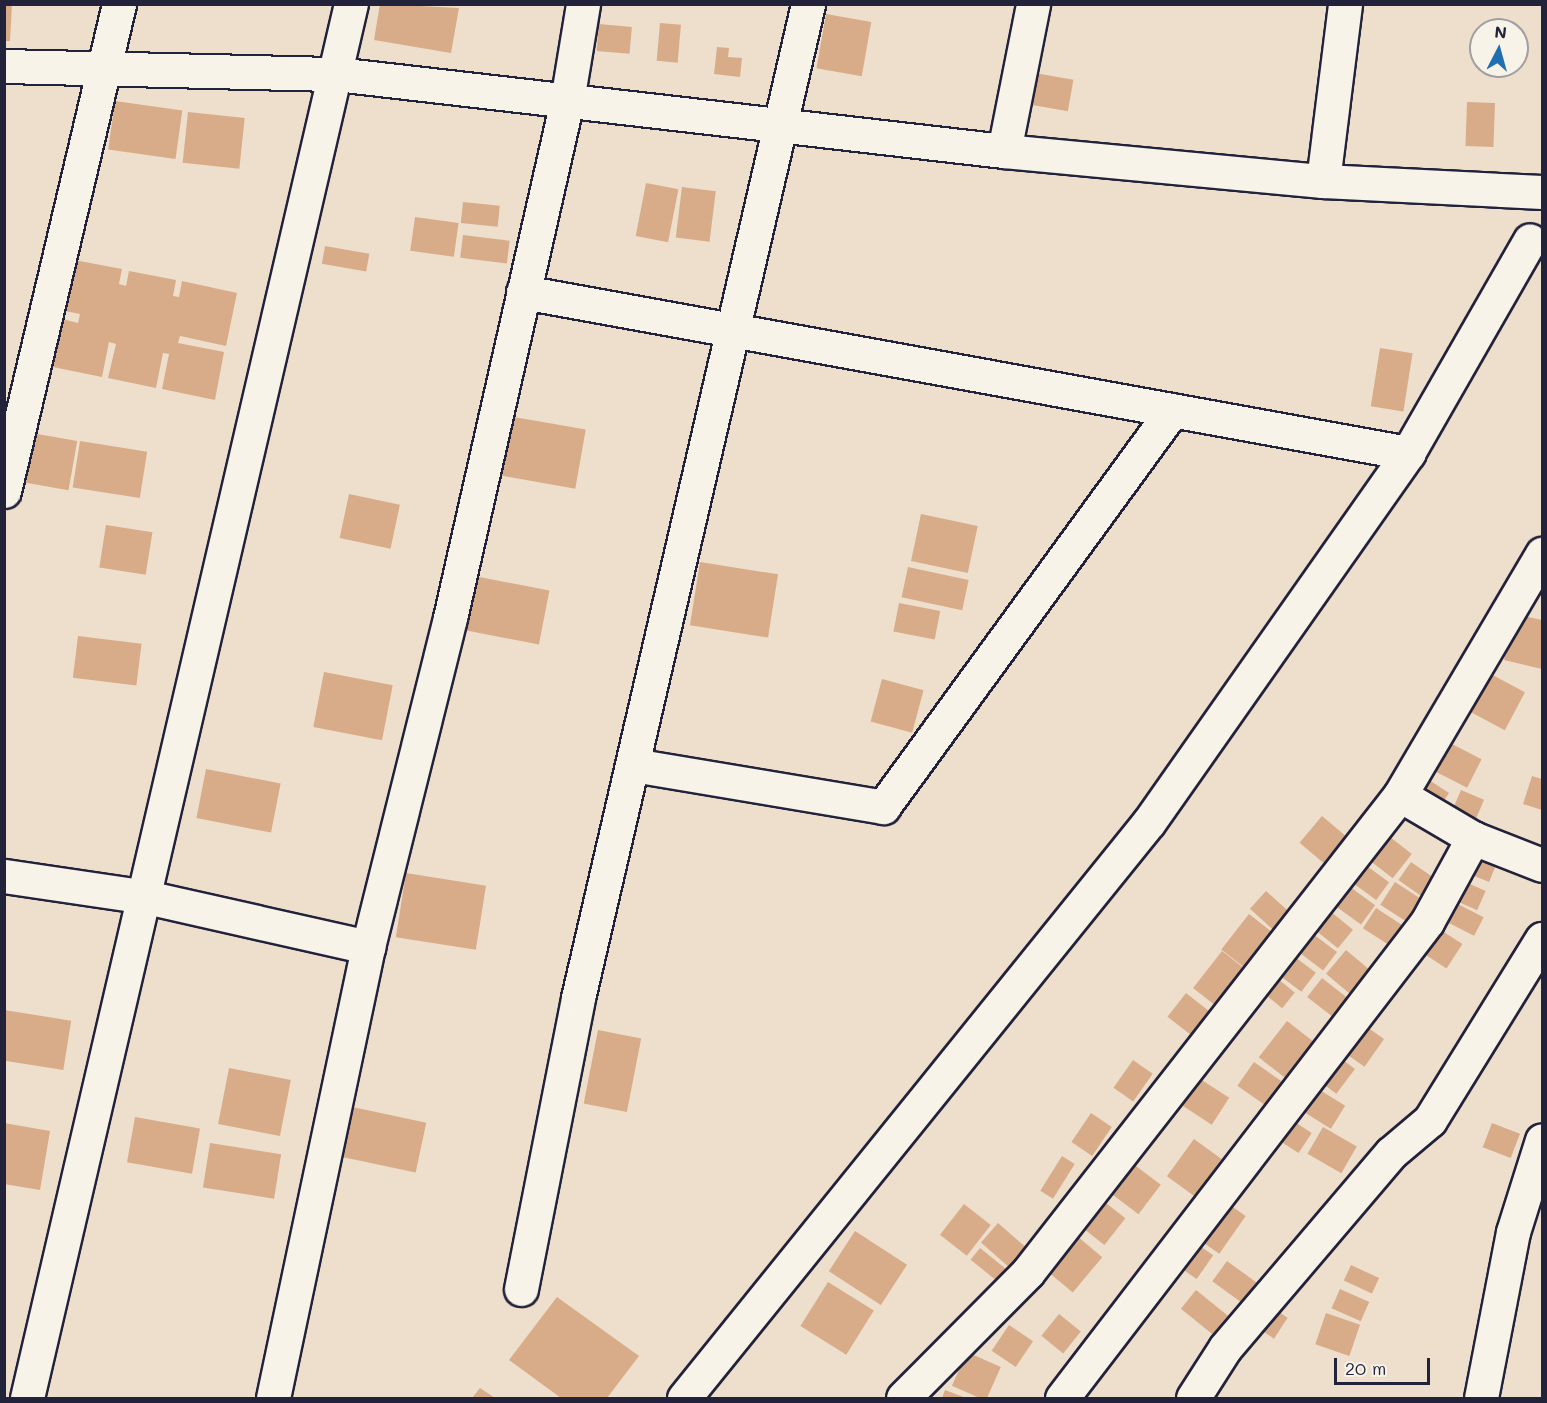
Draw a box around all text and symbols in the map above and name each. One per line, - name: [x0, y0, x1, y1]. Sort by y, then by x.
- north arrow: [1469, 18, 1529, 78]
- text: N: [1494, 21, 1508, 43]
- scale bar: [1337, 1346, 1433, 1384]
- text: 20 m: [1345, 1356, 1386, 1380]

